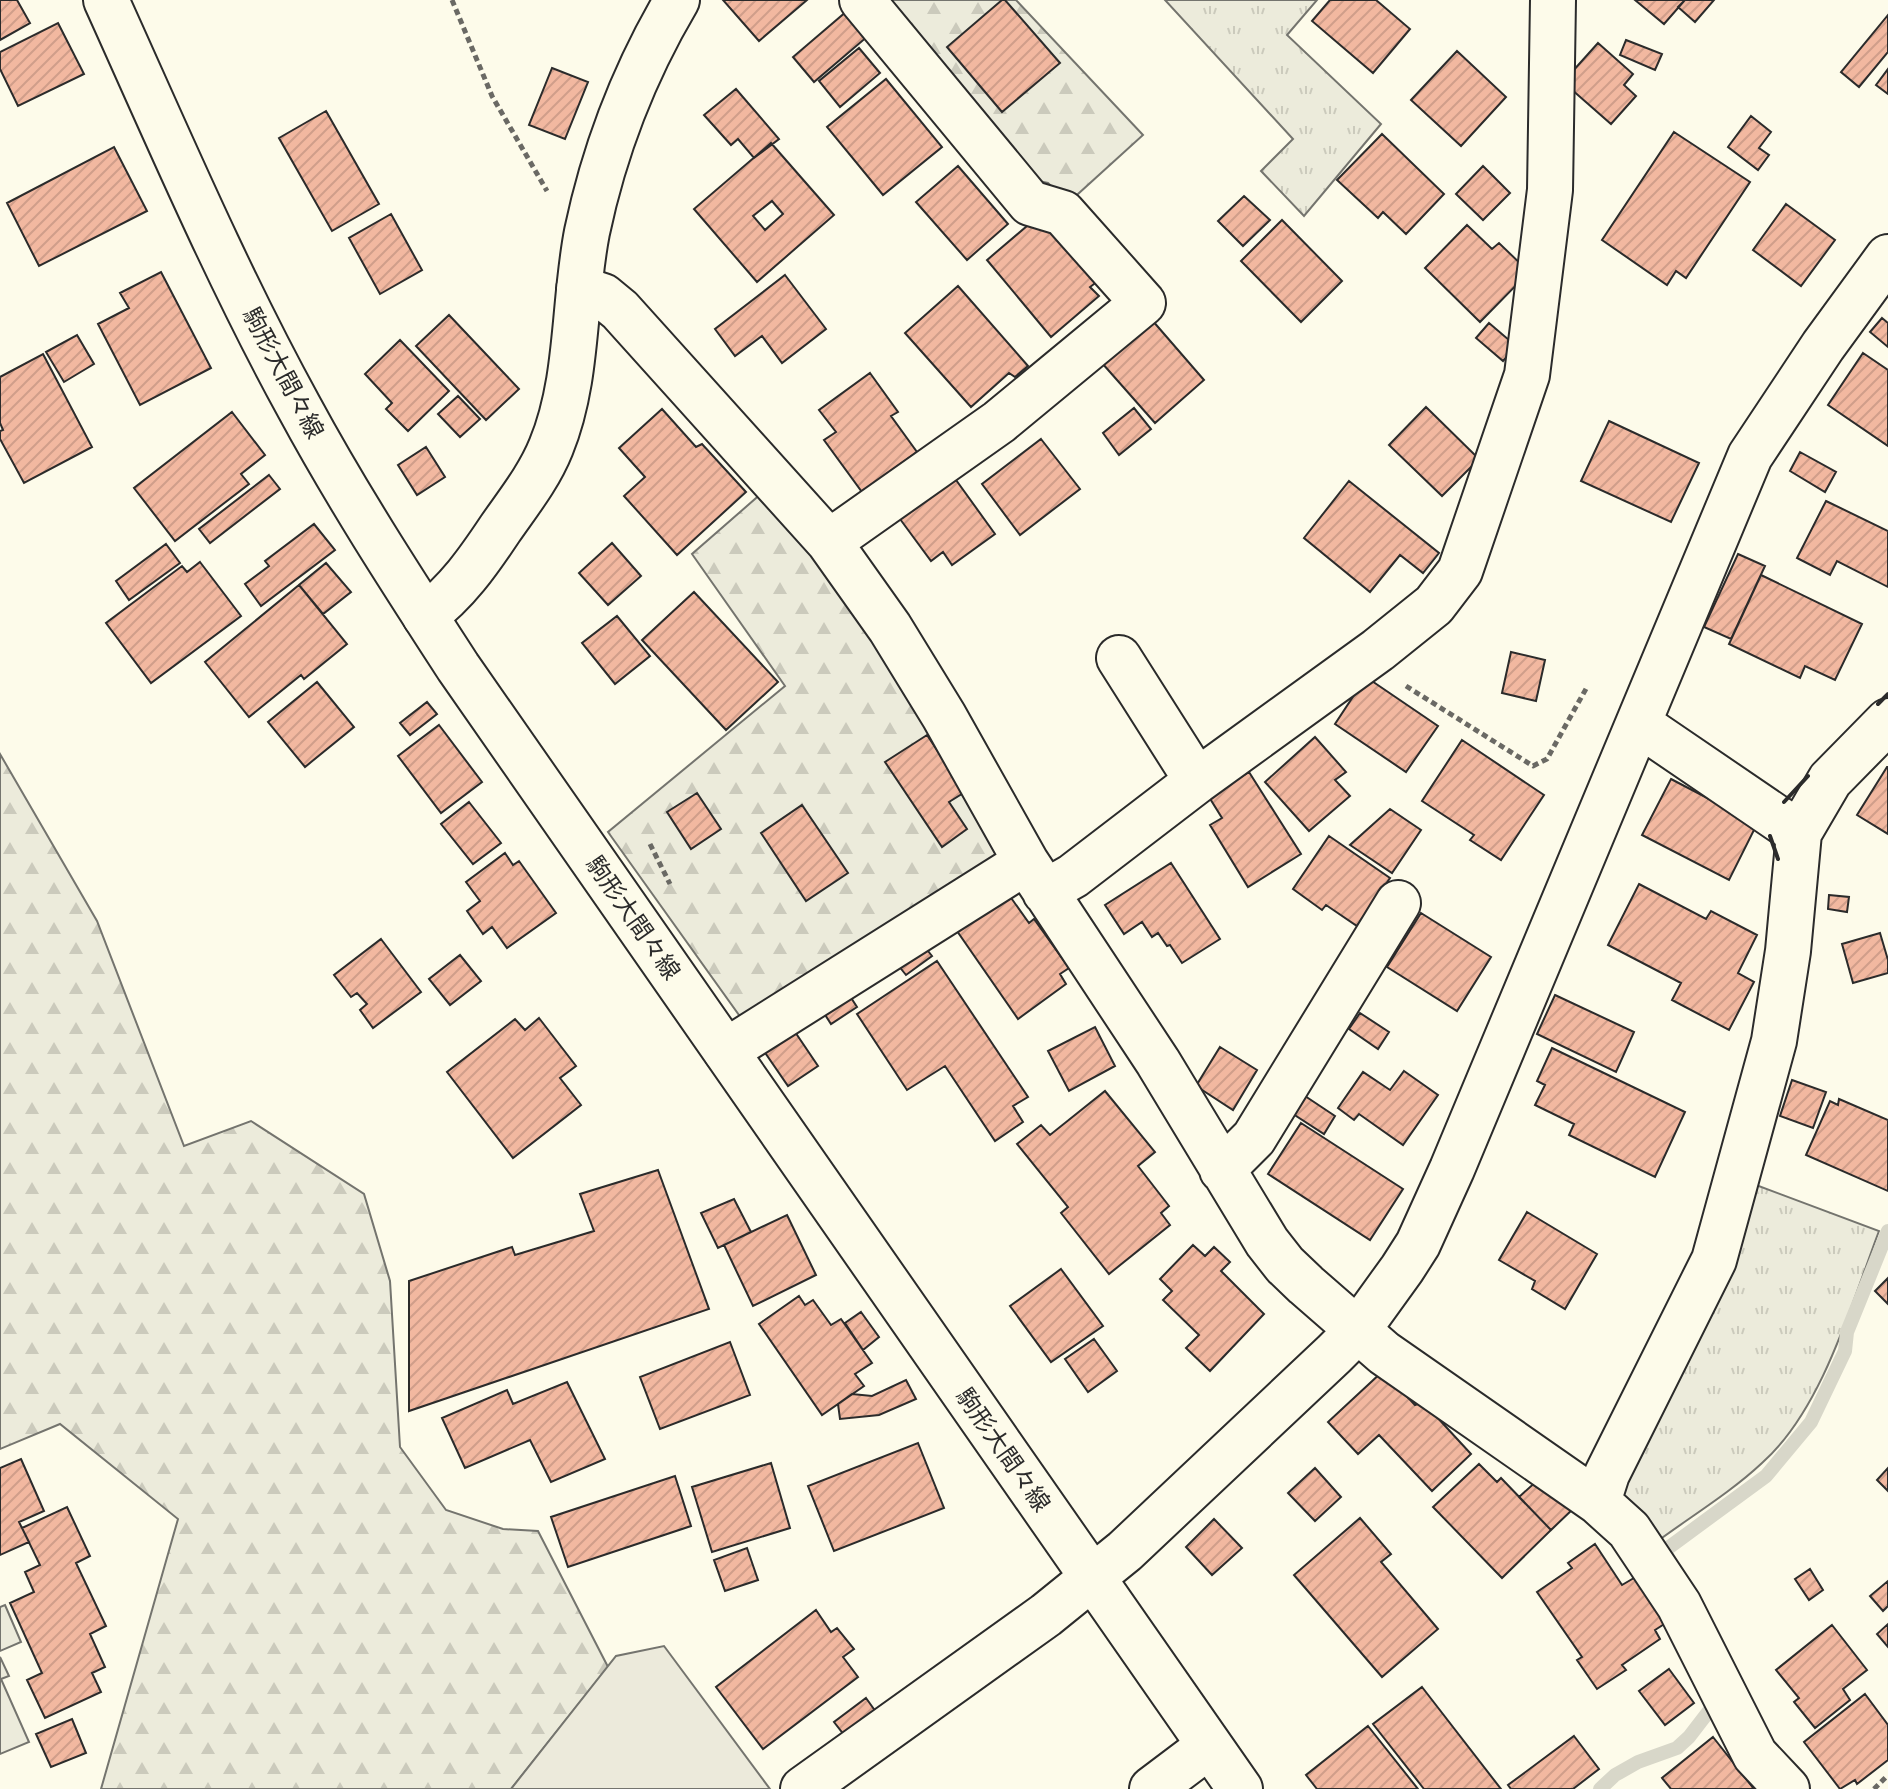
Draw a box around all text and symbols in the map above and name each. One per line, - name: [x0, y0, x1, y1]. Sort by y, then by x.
- street label: 駒形大間々線: [234, 303, 328, 445]
- street label: 駒形大間々線: [578, 852, 685, 987]
- street label: 駒形大間々線: [948, 1384, 1055, 1519]

